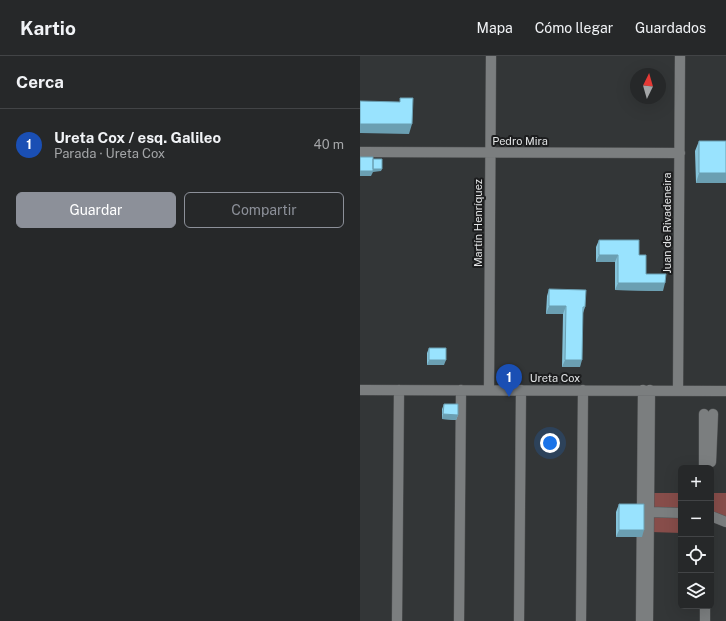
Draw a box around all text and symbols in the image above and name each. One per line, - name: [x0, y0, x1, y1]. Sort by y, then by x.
- text: Kartio: [20, 17, 76, 39]
- text: Mapa: [477, 20, 513, 36]
- text: Cómo llegar: [535, 20, 613, 36]
- text: Guardados: [635, 20, 706, 36]
- north arrow: [630, 68, 666, 104]
- text: Cerca: [16, 72, 64, 92]
- text: Ureta Cox / esq. Galileo: [54, 129, 221, 146]
- street label: Pedro Mira: [492, 135, 548, 147]
- text: 1: [26, 137, 32, 152]
- text: 40 m: [313, 137, 344, 152]
- text: Parada · Ureta Cox: [54, 146, 165, 161]
- street label: Juan de Rivadeneira: [661, 173, 673, 273]
- street label: Martín Henríquez: [472, 179, 484, 267]
- button: Guardar: [16, 192, 176, 228]
- button: Compartir: [184, 192, 344, 228]
- pin: 1: [496, 364, 522, 397]
- street label: Ureta Cox: [530, 372, 580, 384]
- your location: [540, 433, 560, 453]
- map controls: [678, 465, 714, 609]
- button: +: [678, 465, 714, 501]
- button: −: [678, 501, 714, 537]
- button: locate: [678, 537, 714, 573]
- button: layers: [678, 573, 714, 609]

